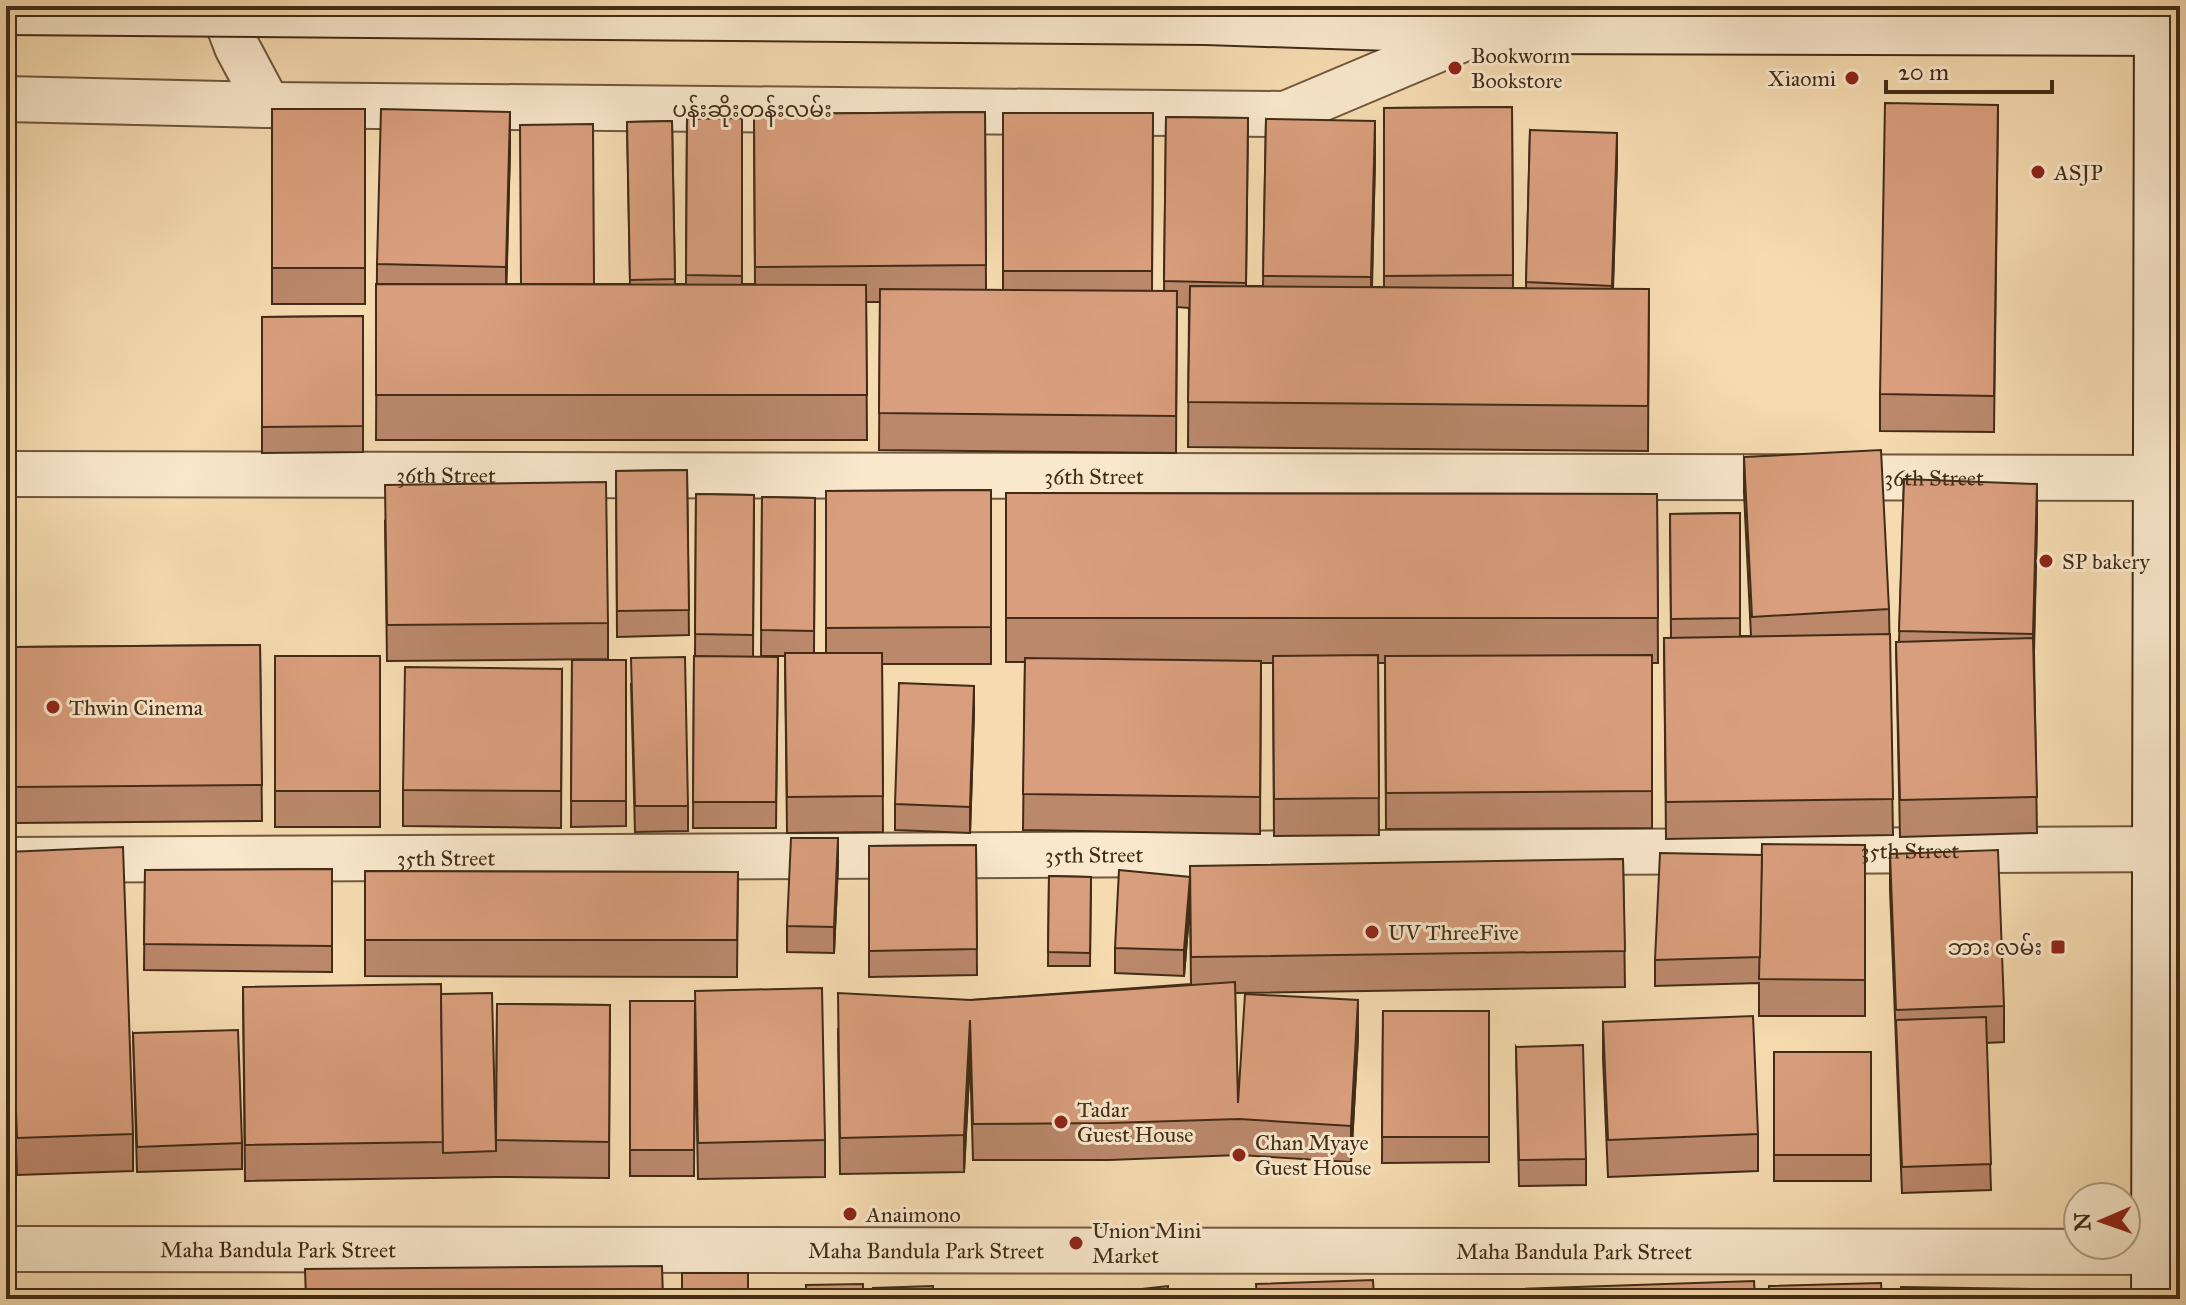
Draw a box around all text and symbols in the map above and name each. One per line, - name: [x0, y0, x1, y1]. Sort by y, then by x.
- place label: Bookworm Bookstore: [1471, 42, 1571, 94]
- scale bar: [1886, 44, 2052, 94]
- text: 20 m: [1898, 57, 1949, 87]
- marker: Bookworm Bookstore: [1446, 59, 1464, 77]
- place label: Xiaomi: [1768, 65, 1836, 92]
- marker: Xiaomi: [1843, 69, 1861, 87]
- street label: ပန်းဆိုးတန်းလမ်း: [672, 94, 832, 127]
- place label: ASJP: [2053, 159, 2103, 186]
- marker: ASJP: [2029, 163, 2047, 181]
- street label: 36th Street: [396, 462, 496, 489]
- street label: 36th Street: [1044, 463, 1144, 490]
- street label: 36th Street: [1884, 464, 1984, 492]
- place label: SP bakery: [2062, 548, 2150, 575]
- marker: SP bakery: [2037, 552, 2055, 570]
- place label: Thwin Cinema: [69, 694, 204, 721]
- marker: Thwin Cinema: [44, 698, 62, 716]
- street label: 35th Street: [1861, 837, 1960, 865]
- street label: 35th Street: [1045, 841, 1144, 869]
- street label: 35th Street: [397, 845, 496, 872]
- place label: UV ThreeFive: [1388, 919, 1519, 946]
- marker: UV ThreeFive: [1363, 923, 1381, 941]
- place label: ဘား လမ်း: [1948, 932, 2042, 961]
- marker: ဘား လမ်း: [2049, 938, 2067, 956]
- place label: Tadar Guest House: [1077, 1096, 1193, 1148]
- marker: Tadar Guest House: [1052, 1113, 1070, 1131]
- place label: Chan Myaye Guest House: [1255, 1129, 1371, 1181]
- marker: Chan Myaye Guest House: [1230, 1146, 1248, 1164]
- north arrow: [2062, 1181, 2142, 1261]
- place label: Anaimono: [865, 1201, 961, 1228]
- marker: Anaimono: [841, 1205, 859, 1223]
- text: N: [2069, 1212, 2096, 1231]
- place label: Union Mini Market: [1092, 1217, 1201, 1269]
- marker: Union Mini Market: [1067, 1234, 1085, 1252]
- street label: Maha Bandula Park Street: [160, 1236, 396, 1264]
- street label: Maha Bandula Park Street: [808, 1237, 1044, 1264]
- street label: Maha Bandula Park Street: [1456, 1238, 1692, 1265]

